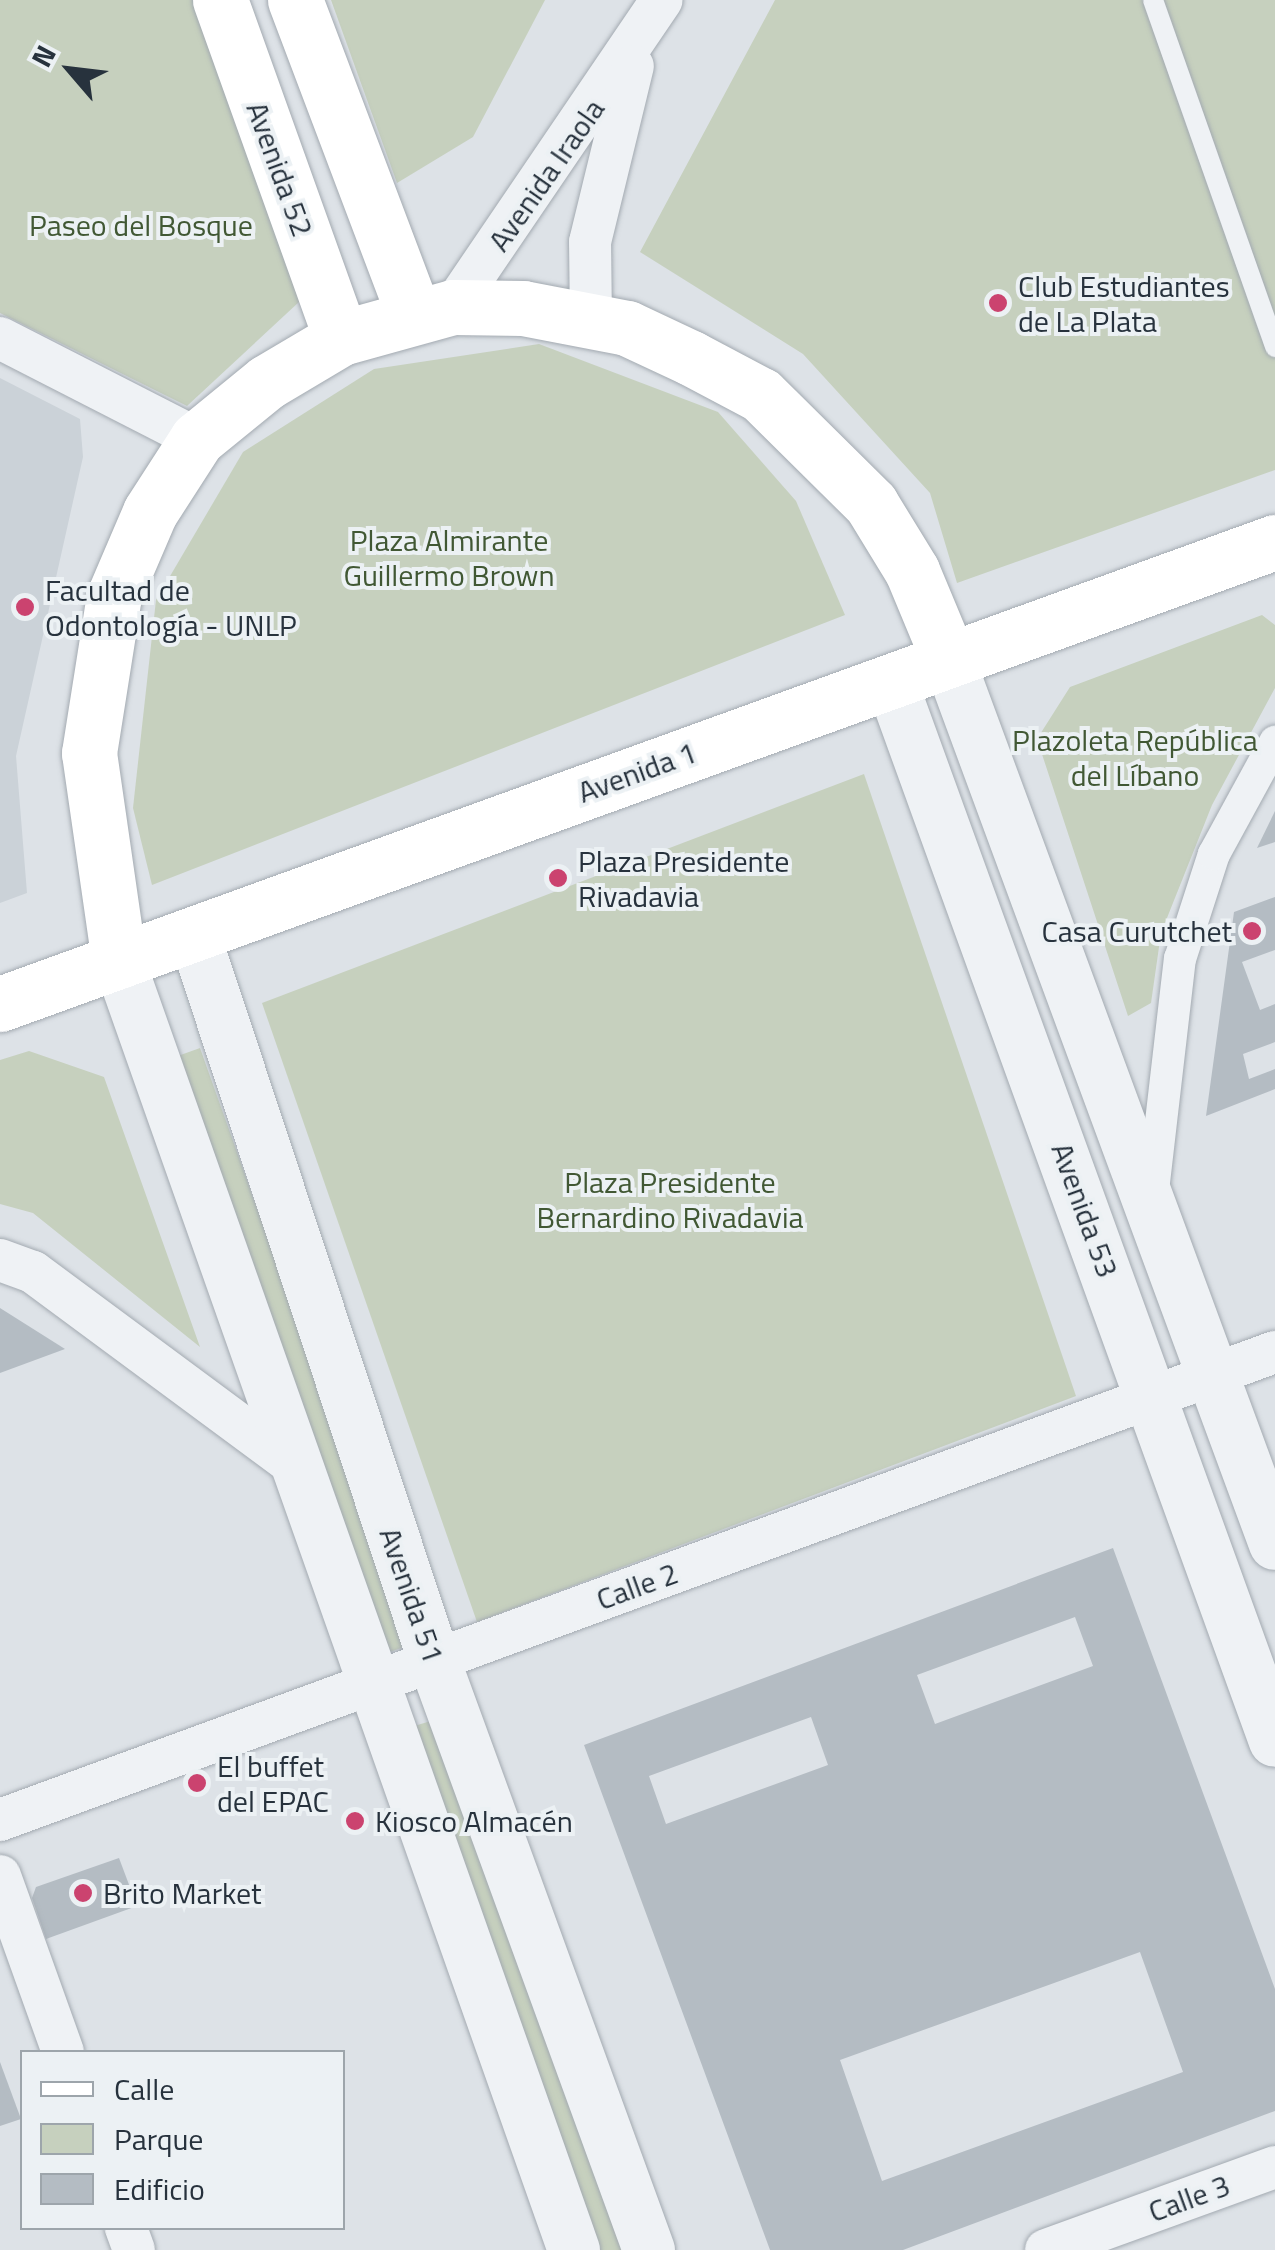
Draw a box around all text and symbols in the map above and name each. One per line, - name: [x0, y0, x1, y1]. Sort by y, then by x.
- north arrow: [20, 20, 120, 120]
- text: N: [20, 37, 67, 74]
- street label: Avenida Iraola: [480, 92, 612, 258]
- street label: Avenida 52: [239, 97, 321, 241]
- park label: Paseo del Bosque: [29, 207, 253, 243]
- place label: Club Estudiantes de La Plata: [1018, 268, 1230, 338]
- marker: Club Estudiantes de La Plata: [987, 292, 1009, 314]
- park label: Plaza Almirante Guillermo Brown: [343, 522, 555, 592]
- place label: Facultad de Odontología - UNLP: [45, 572, 297, 642]
- marker: Facultad de Odontología - UNLP: [14, 596, 36, 618]
- park label: Plazoleta República del Líbano: [1012, 722, 1258, 792]
- street label: Avenida 1: [573, 734, 701, 810]
- place label: Plaza Presidente Rivadavia: [578, 843, 789, 914]
- marker: Plaza Presidente Rivadavia: [547, 867, 569, 889]
- place label: Casa Curutchet: [1042, 913, 1232, 949]
- marker: Casa Curutchet: [1241, 920, 1263, 942]
- street label: Avenida 53: [1044, 1138, 1126, 1282]
- park label: Plaza Presidente Bernardino Rivadavia: [536, 1164, 804, 1234]
- street label: Avenida 51: [372, 1523, 452, 1667]
- street label: Calle 2: [591, 1555, 683, 1617]
- place label: El buffet del EPAC: [217, 1748, 329, 1818]
- marker: El buffet del EPAC: [186, 1772, 208, 1794]
- place label: Kiosco Almacén: [375, 1803, 573, 1839]
- marker: Kiosco Almacén: [344, 1810, 366, 1832]
- place label: Brito Market: [103, 1875, 262, 1911]
- marker: Brito Market: [72, 1882, 94, 1904]
- legend: [20, 2050, 345, 2230]
- text: Calle: [114, 2066, 174, 2112]
- text: Parque: [114, 2116, 204, 2162]
- text: Edificio: [114, 2166, 205, 2212]
- street label: Calle 3: [1143, 2167, 1235, 2229]

